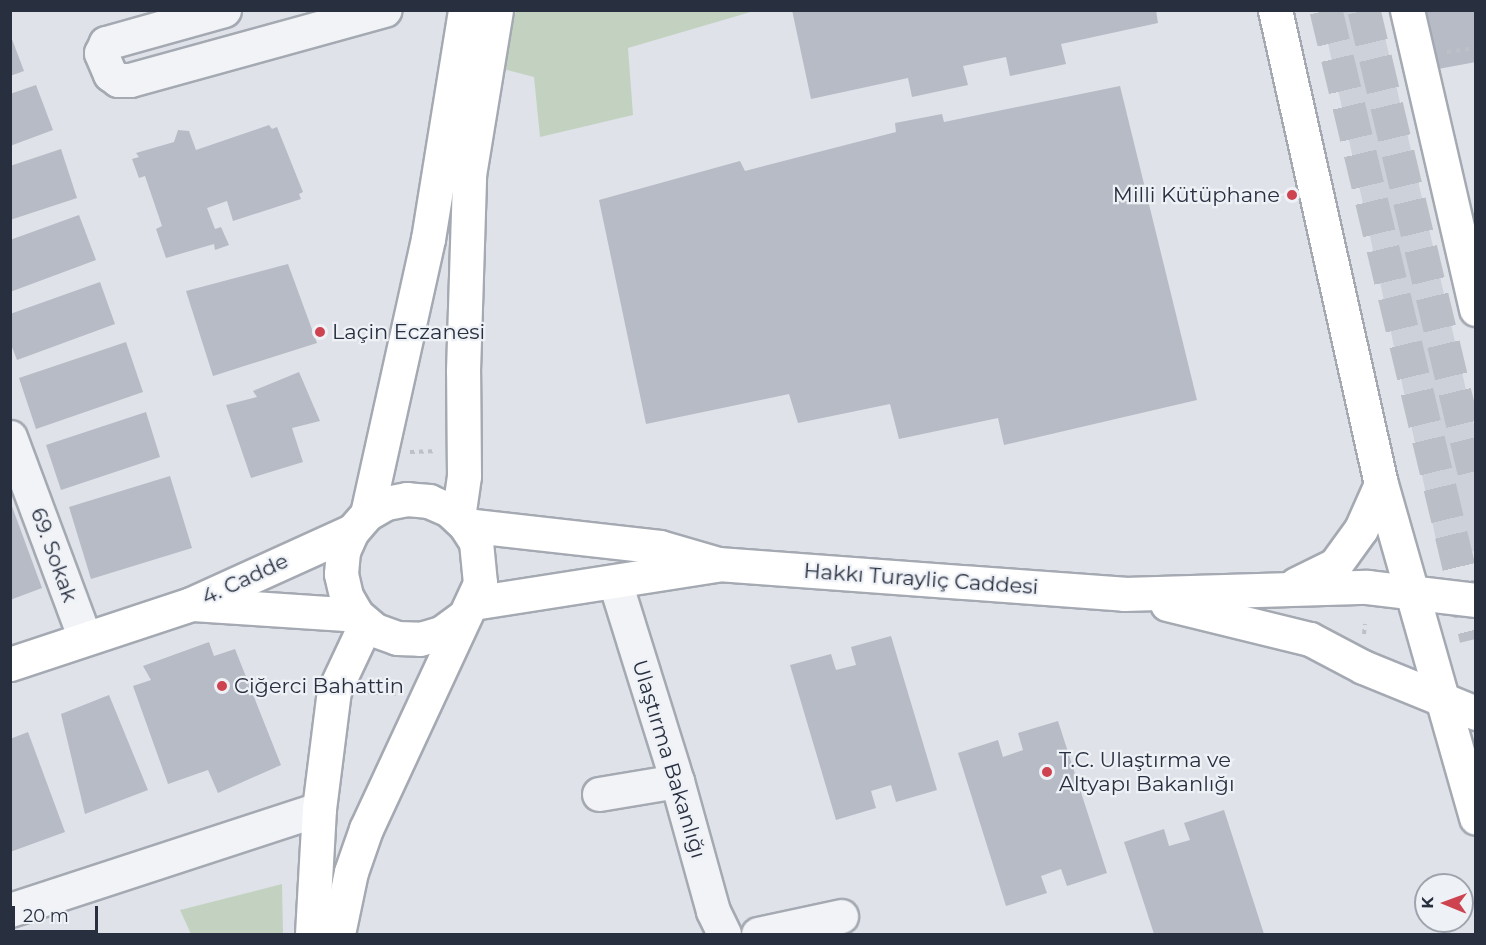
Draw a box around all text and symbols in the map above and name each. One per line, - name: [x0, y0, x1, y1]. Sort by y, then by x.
- place label: Milli Kütüphane: [1113, 182, 1280, 208]
- marker: Milli Kütüphane: [1285, 188, 1299, 202]
- place label: Laçin Eczanesi: [332, 319, 485, 345]
- marker: Laçin Eczanesi: [313, 325, 327, 339]
- street label: 69. Sokak: [25, 504, 83, 606]
- street label: 4. Cadde: [198, 548, 292, 610]
- street label: Hakkı Turayliç Caddesi: [803, 558, 1039, 600]
- street label: Ulaştırma Bakanlığı: [627, 657, 711, 861]
- place label: Ciğerci Bahattin: [234, 673, 404, 699]
- marker: Ciğerci Bahattin: [215, 679, 229, 693]
- place label: T.C. Ulaştırma ve Altyapı Bakanlığı: [1059, 747, 1235, 797]
- marker: T.C. Ulaştırma ve Altyapı Bakanlığı: [1040, 765, 1054, 779]
- north arrow: [1414, 873, 1474, 933]
- scale bar: [15, 894, 100, 932]
- text: K: [1418, 897, 1437, 909]
- text: 20 m: [23, 905, 69, 927]

